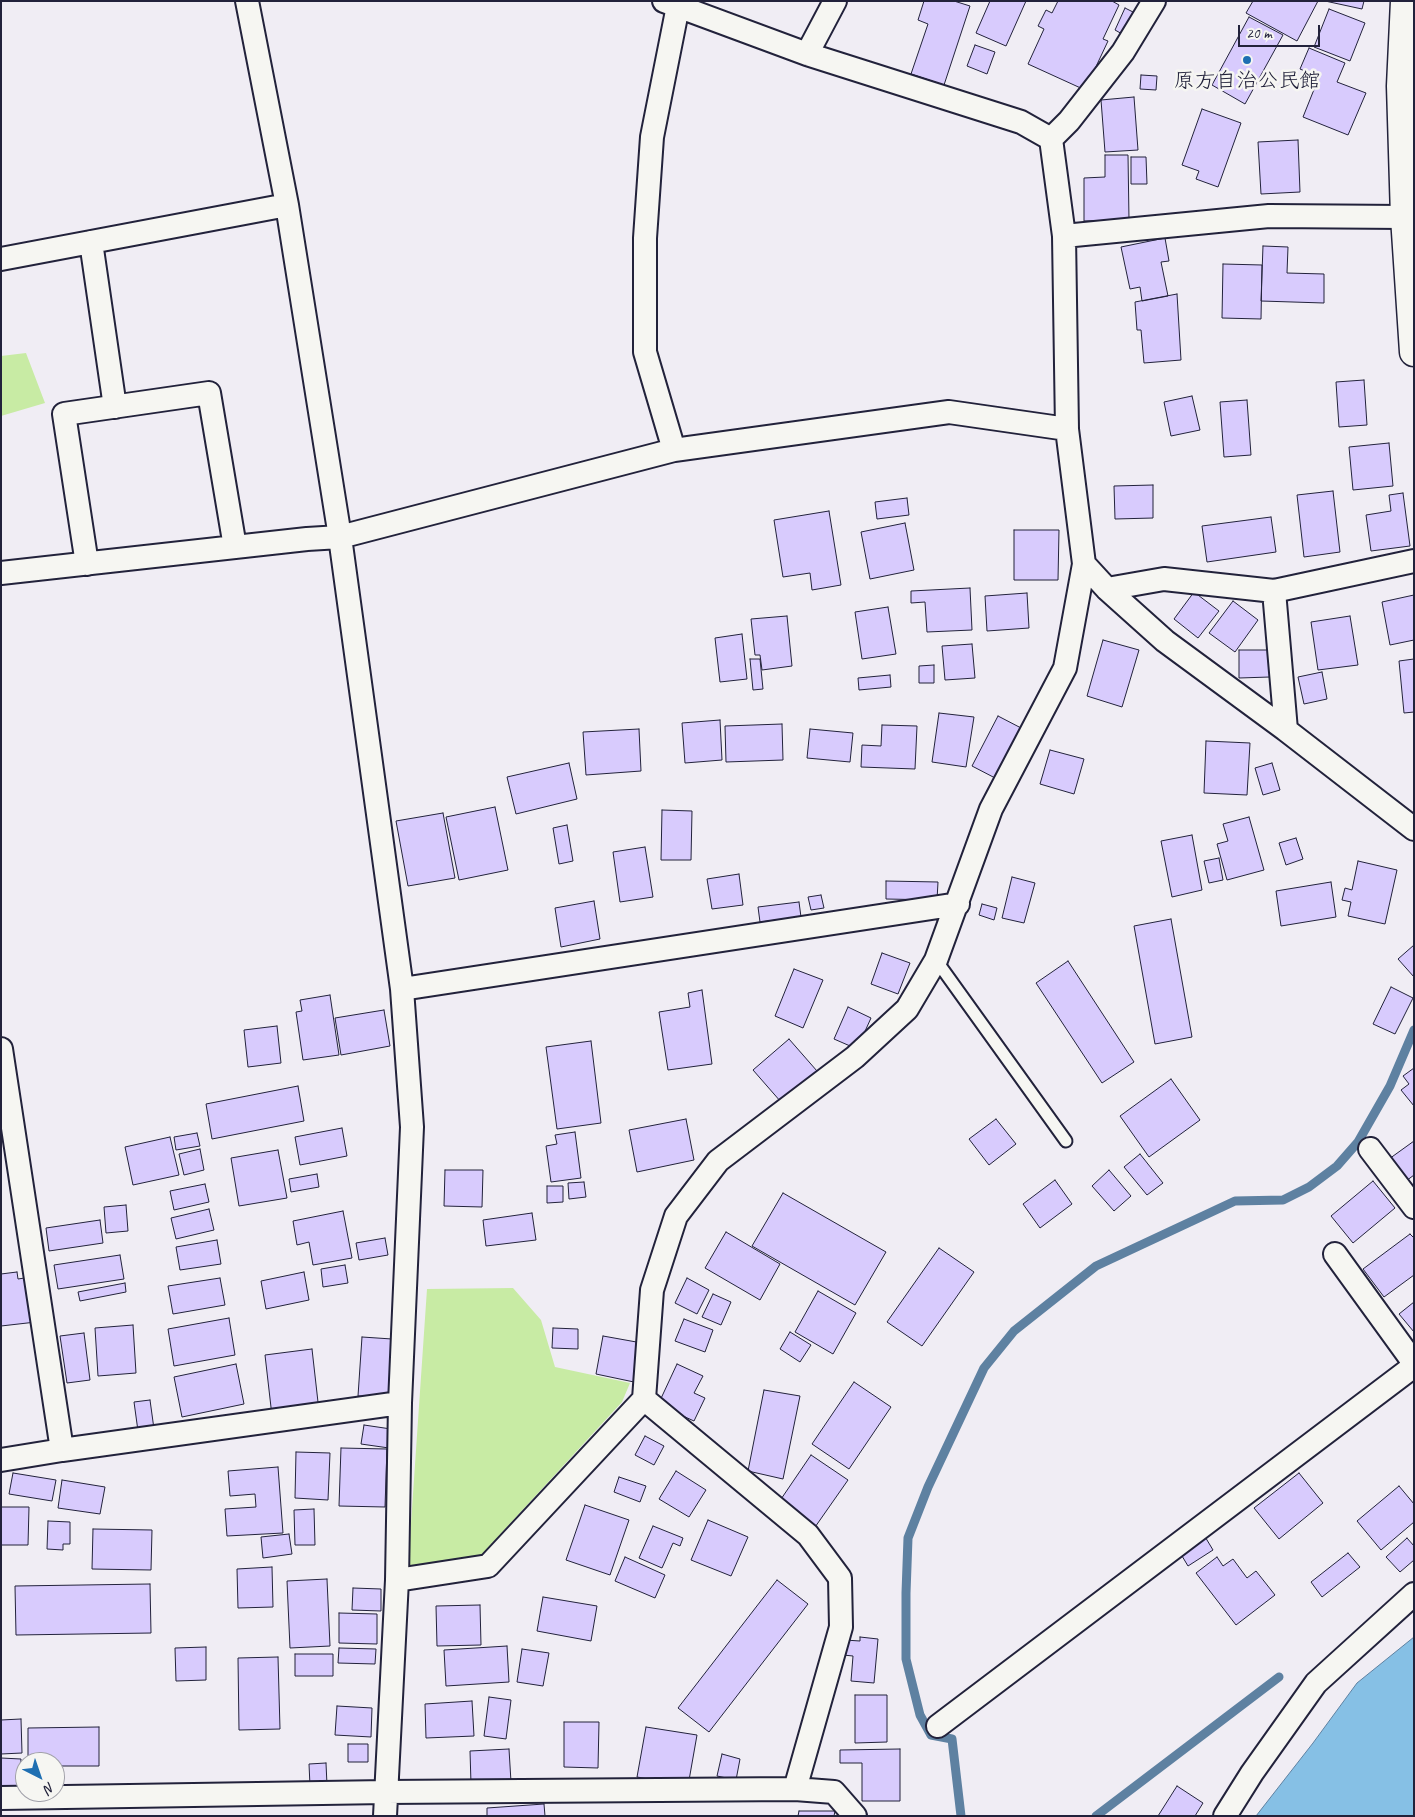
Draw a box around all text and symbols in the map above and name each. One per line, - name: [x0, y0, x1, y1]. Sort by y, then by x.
- scale bar: [1240, 15, 1322, 47]
- text: 20 m: [1246, 24, 1272, 43]
- marker: 原方自治公民館: [1241, 54, 1253, 66]
- place label: 原方自治公民館: [1174, 68, 1320, 94]
- north arrow: [15, 1752, 65, 1802]
- text: N: [41, 1779, 58, 1797]

